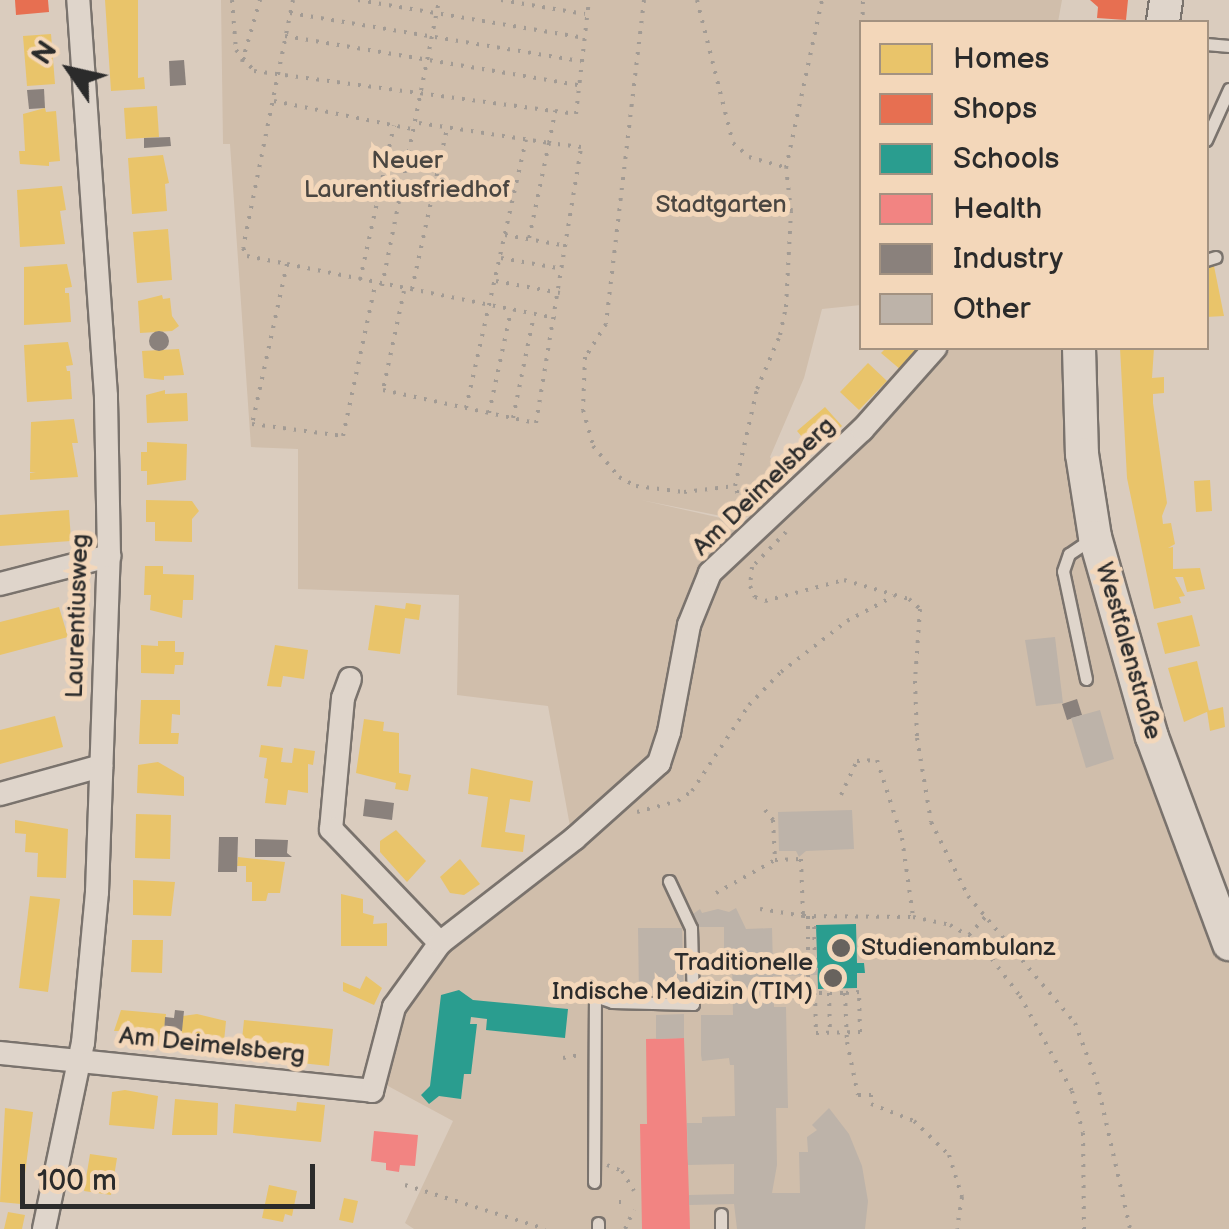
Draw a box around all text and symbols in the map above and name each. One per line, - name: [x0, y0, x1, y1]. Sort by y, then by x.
- north arrow: [20, 20, 120, 120]
- legend: [859, 20, 1209, 350]
- text: N: [25, 35, 64, 71]
- text: Homes: [953, 41, 1049, 77]
- text: Shops: [953, 91, 1037, 127]
- text: Schools: [953, 141, 1059, 177]
- park label: Neuer Laurentiusfriedhof: [304, 147, 510, 206]
- park label: Stadtgarten: [655, 190, 787, 220]
- text: Health: [953, 191, 1042, 227]
- text: Industry: [953, 241, 1063, 277]
- text: Other: [953, 291, 1030, 327]
- street label: Am Deimelsberg: [686, 411, 842, 563]
- street label: Laurentiusweg: [60, 533, 96, 699]
- street label: Westfalenstraße: [1088, 559, 1168, 743]
- place label: Studienambulanz: [861, 933, 1055, 963]
- marker: Studienambulanz: [830, 937, 852, 959]
- place label: Traditionelle Indische Medizin (TIM): [552, 949, 813, 1008]
- marker: Traditionelle Indische Medizin (TIM): [822, 967, 844, 989]
- street label: Am Deimelsberg: [118, 1021, 306, 1071]
- scale bar: [25, 1144, 320, 1206]
- text: 100 m: [37, 1163, 117, 1199]

